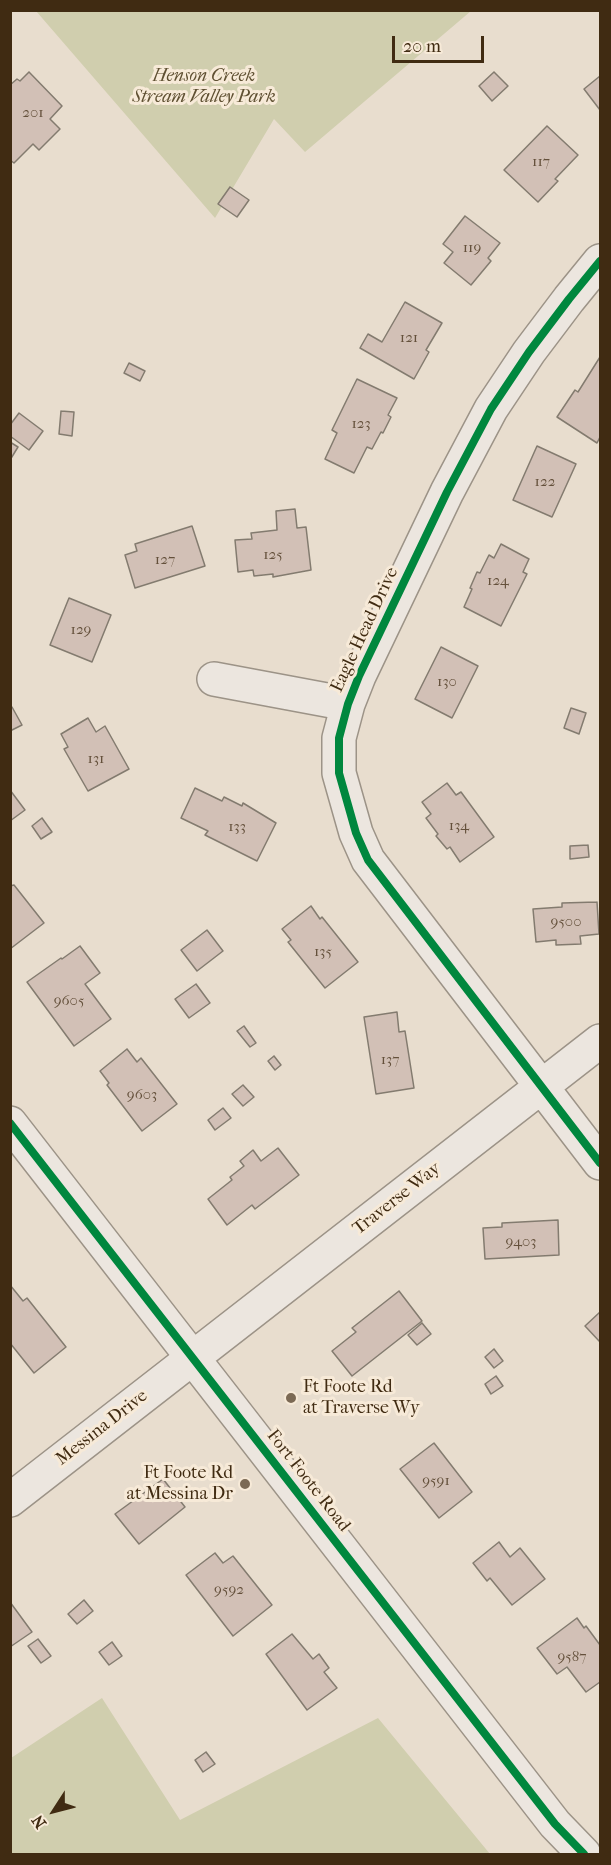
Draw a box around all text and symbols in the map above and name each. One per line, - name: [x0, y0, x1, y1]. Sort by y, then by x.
- scale bar: [395, 24, 486, 62]
- text: 20 m: [403, 36, 441, 57]
- park label: Henson Creek Stream Valley Park: [132, 66, 276, 109]
- house number: 201: [22, 104, 44, 122]
- house number: 117: [532, 153, 550, 171]
- house number: 119: [463, 239, 481, 257]
- house number: 121: [400, 329, 418, 347]
- house number: 123: [351, 415, 371, 433]
- house number: 122: [535, 473, 555, 491]
- house number: 125: [263, 546, 283, 564]
- house number: 127: [155, 551, 175, 569]
- street label: Eagle Head Drive: [327, 564, 403, 696]
- house number: 124: [487, 572, 509, 590]
- house number: 129: [71, 621, 91, 639]
- house number: 130: [437, 673, 457, 691]
- house number: 131: [88, 750, 104, 768]
- house number: 134: [449, 817, 469, 835]
- house number: 133: [228, 818, 246, 836]
- house number: 9500: [551, 913, 581, 931]
- house number: 135: [314, 943, 332, 961]
- house number: 9605: [54, 992, 84, 1010]
- house number: 137: [381, 1051, 399, 1069]
- house number: 9603: [127, 1086, 157, 1104]
- street label: Traverse Way: [349, 1158, 445, 1240]
- house number: 9403: [505, 1233, 537, 1251]
- place label: Ft Foote Rd at Traverse Wy: [303, 1377, 420, 1420]
- street label: Messina Drive: [52, 1386, 152, 1470]
- marker: Ft Foote Rd at Traverse Wy: [284, 1391, 298, 1405]
- street label: Fort Foote Road: [261, 1426, 355, 1536]
- place label: Ft Foote Rd at Messina Dr: [127, 1463, 233, 1506]
- house number: 9591: [422, 1472, 450, 1490]
- marker: Ft Foote Rd at Messina Dr: [238, 1477, 252, 1491]
- house number: 9592: [214, 1581, 244, 1599]
- house number: 9587: [557, 1648, 587, 1666]
- north arrow: [24, 1781, 84, 1841]
- text: N: [28, 1811, 50, 1832]

